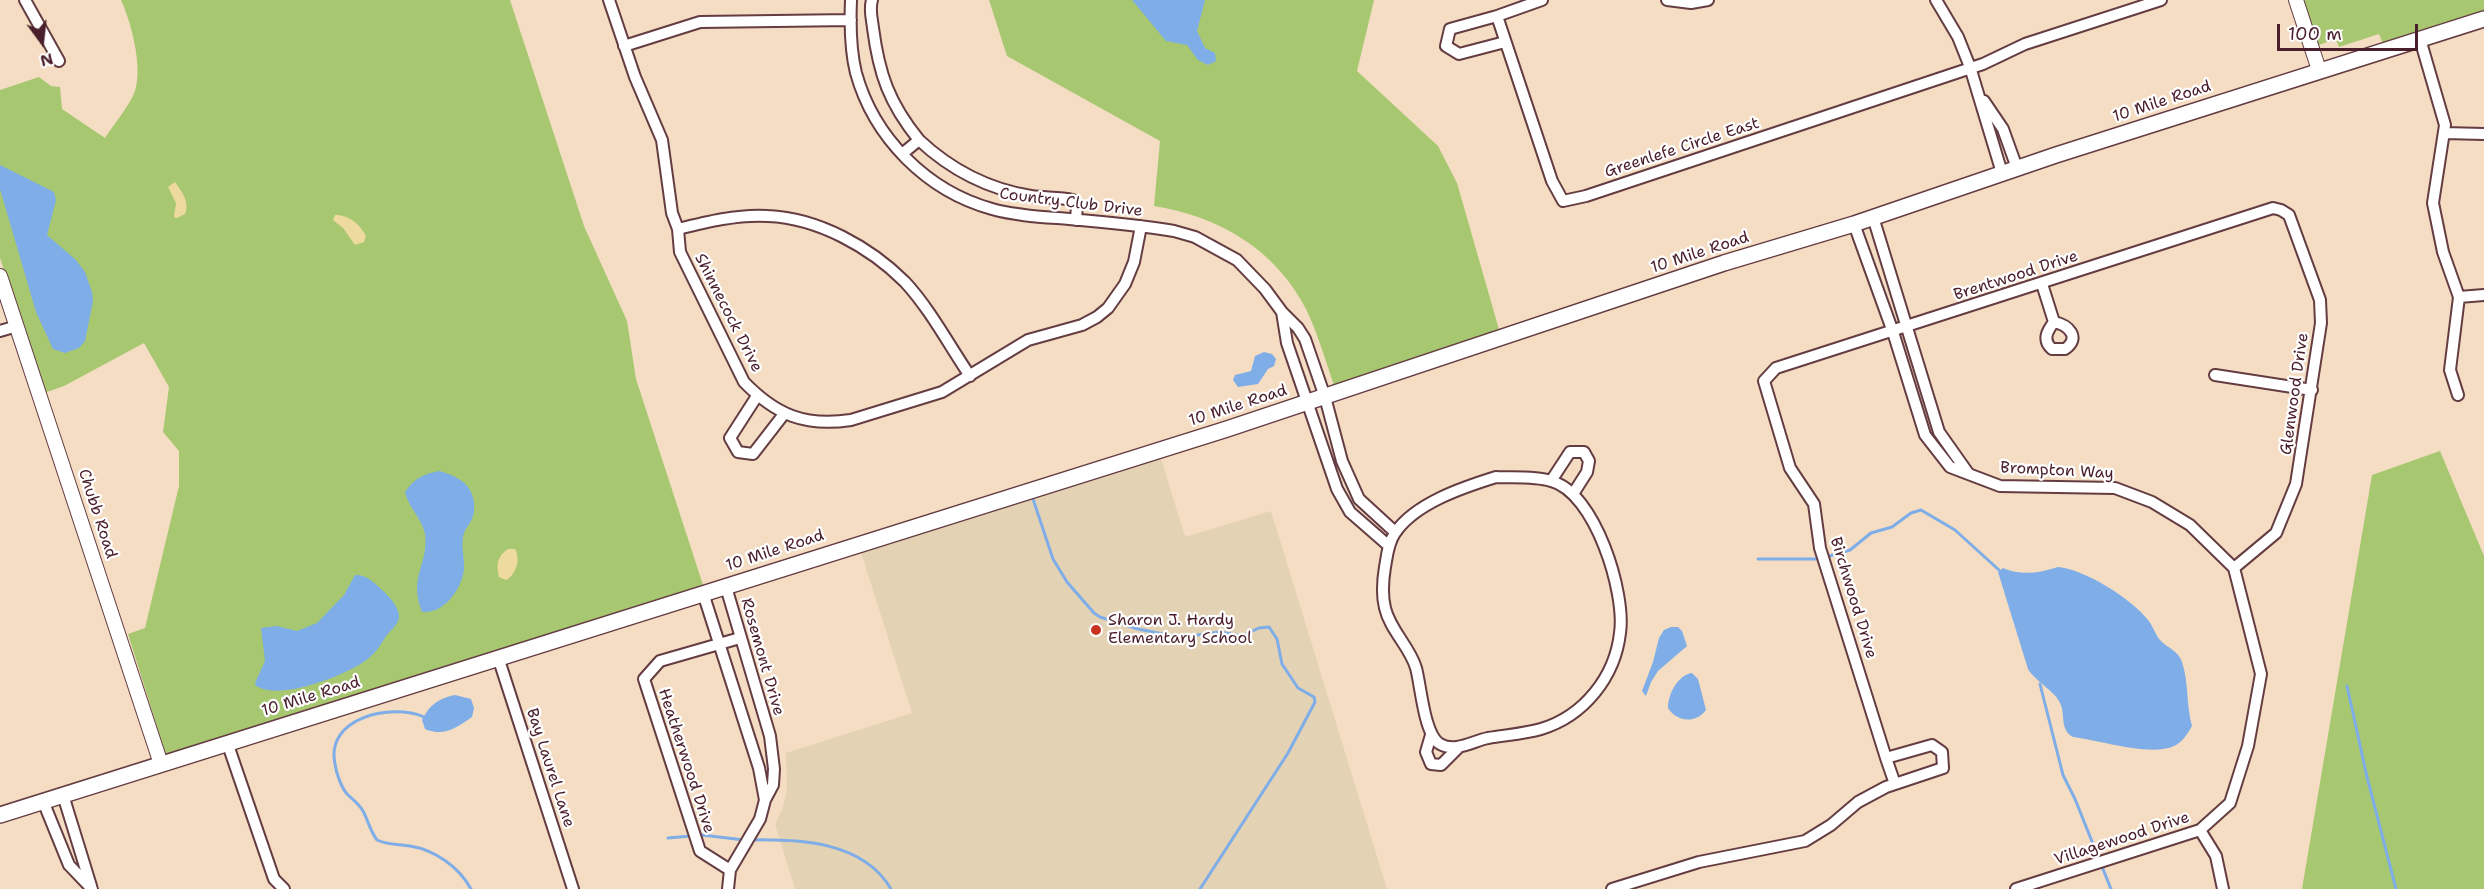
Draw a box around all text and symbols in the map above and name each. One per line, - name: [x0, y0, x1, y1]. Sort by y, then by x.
- north arrow: [12, 12, 72, 72]
- scale bar: [2280, 12, 2421, 50]
- text: 100 m: [2288, 22, 2342, 46]
- text: N: [38, 48, 56, 72]
- street label: 10 Mile Road: [2111, 77, 2213, 127]
- street label: Greenlefe Circle East: [1602, 114, 1762, 182]
- street label: Country Club Drive: [998, 185, 1144, 221]
- street label: 10 Mile Road: [1649, 228, 1751, 278]
- street label: Brentwood Drive: [1951, 247, 2081, 305]
- street label: Shinnecock Drive: [690, 251, 766, 375]
- street label: Glenwood Drive: [2277, 332, 2313, 456]
- street label: 10 Mile Road: [1187, 381, 1289, 431]
- street label: Brompton Way: [2000, 458, 2114, 484]
- street label: Chubb Road: [74, 467, 120, 561]
- street label: 10 Mile Road: [724, 526, 826, 576]
- street label: Birchwood Drive: [1825, 535, 1881, 661]
- street label: Rosemont Drive: [736, 596, 788, 718]
- place label: Sharon J. Hardy Elementary School: [1108, 611, 1252, 649]
- marker: Sharon J. Hardy Elementary School: [1089, 623, 1103, 637]
- street label: 10 Mile Road: [259, 673, 363, 721]
- street label: Heatherwood Drive: [654, 686, 718, 836]
- street label: Bay Laurel Lane: [522, 706, 578, 830]
- street label: Villagewood Drive: [2052, 808, 2192, 870]

